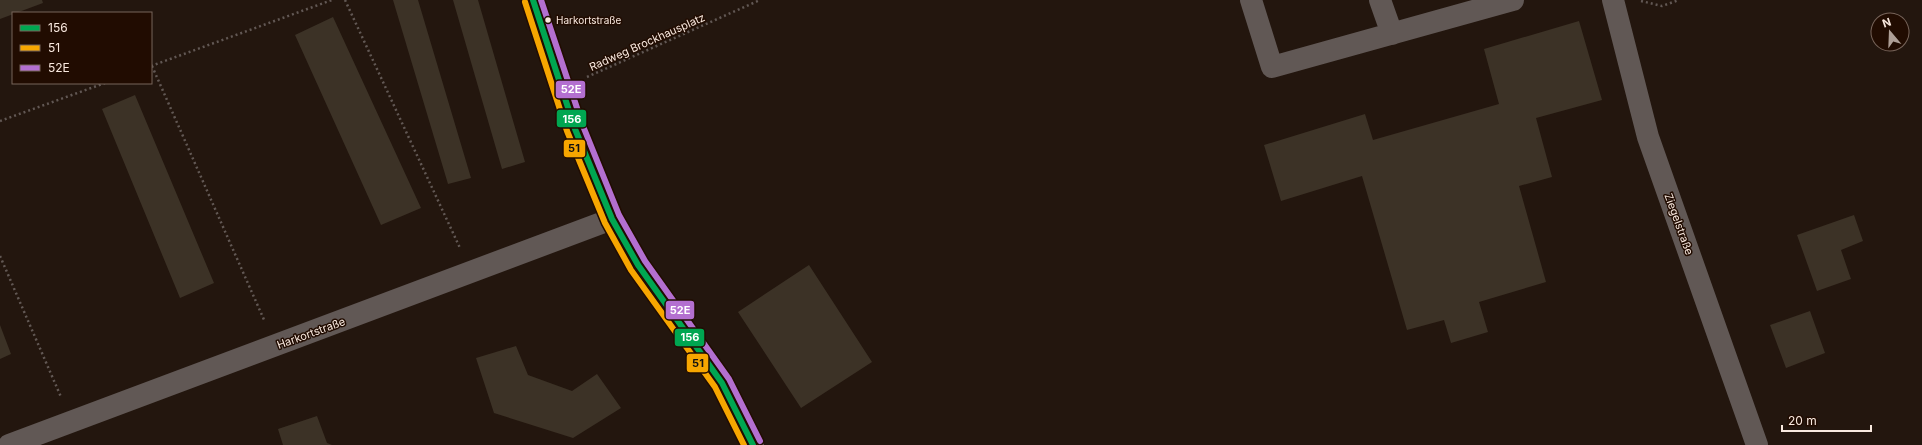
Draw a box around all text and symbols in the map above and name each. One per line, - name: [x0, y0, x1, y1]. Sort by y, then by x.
- street label: Radweg Brockhausplatz: [587, 10, 707, 74]
- legend: [12, 12, 152, 84]
- north arrow: [1870, 12, 1910, 52]
- place label: Harkortstraße: [556, 14, 621, 26]
- marker: Harkortstraße: [543, 15, 553, 25]
- text: N: [1880, 15, 1893, 31]
- text: 156: [48, 20, 68, 35]
- text: 51: [48, 40, 60, 55]
- text: 52E: [48, 60, 70, 75]
- line badge: 52E: [555, 80, 586, 99]
- text: 52E: [561, 82, 582, 96]
- line badge: 156: [556, 109, 587, 128]
- text: 156: [563, 112, 581, 126]
- line badge: 51: [563, 139, 586, 158]
- text: 51: [568, 141, 580, 155]
- street label: Ziegelstraße: [1661, 191, 1697, 257]
- line badge: 52E: [665, 300, 695, 320]
- text: 52E: [670, 303, 691, 317]
- street label: Harkortstraße: [275, 314, 347, 352]
- line badge: 156: [674, 328, 705, 347]
- text: 156: [681, 330, 699, 344]
- line badge: 51: [686, 353, 709, 373]
- text: 51: [692, 356, 704, 370]
- scale bar: [1782, 407, 1871, 433]
- text: 20 m: [1788, 413, 1817, 428]

